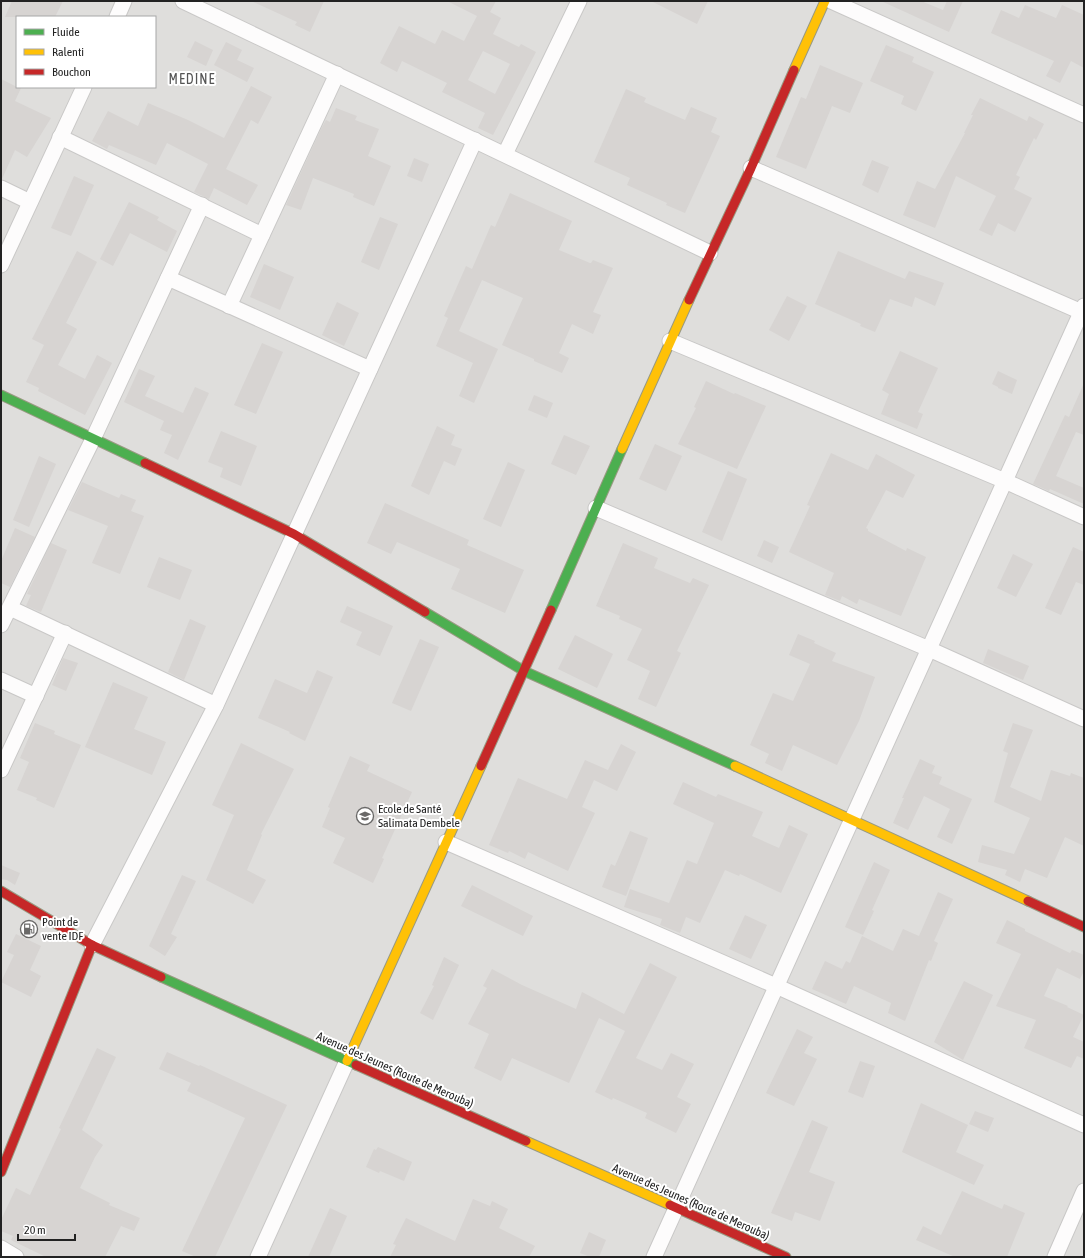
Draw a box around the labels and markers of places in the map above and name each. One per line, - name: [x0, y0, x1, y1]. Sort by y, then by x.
- place label: Ecole de Santé Salimata Dembele: [378, 802, 460, 830]
- school or university icon: Ecole de Santé Salimata Dembele: [355, 806, 375, 826]
- place label: Point de vente IDF: [42, 915, 83, 943]
- fuel station icon: Point de vente IDF: [19, 919, 39, 939]

